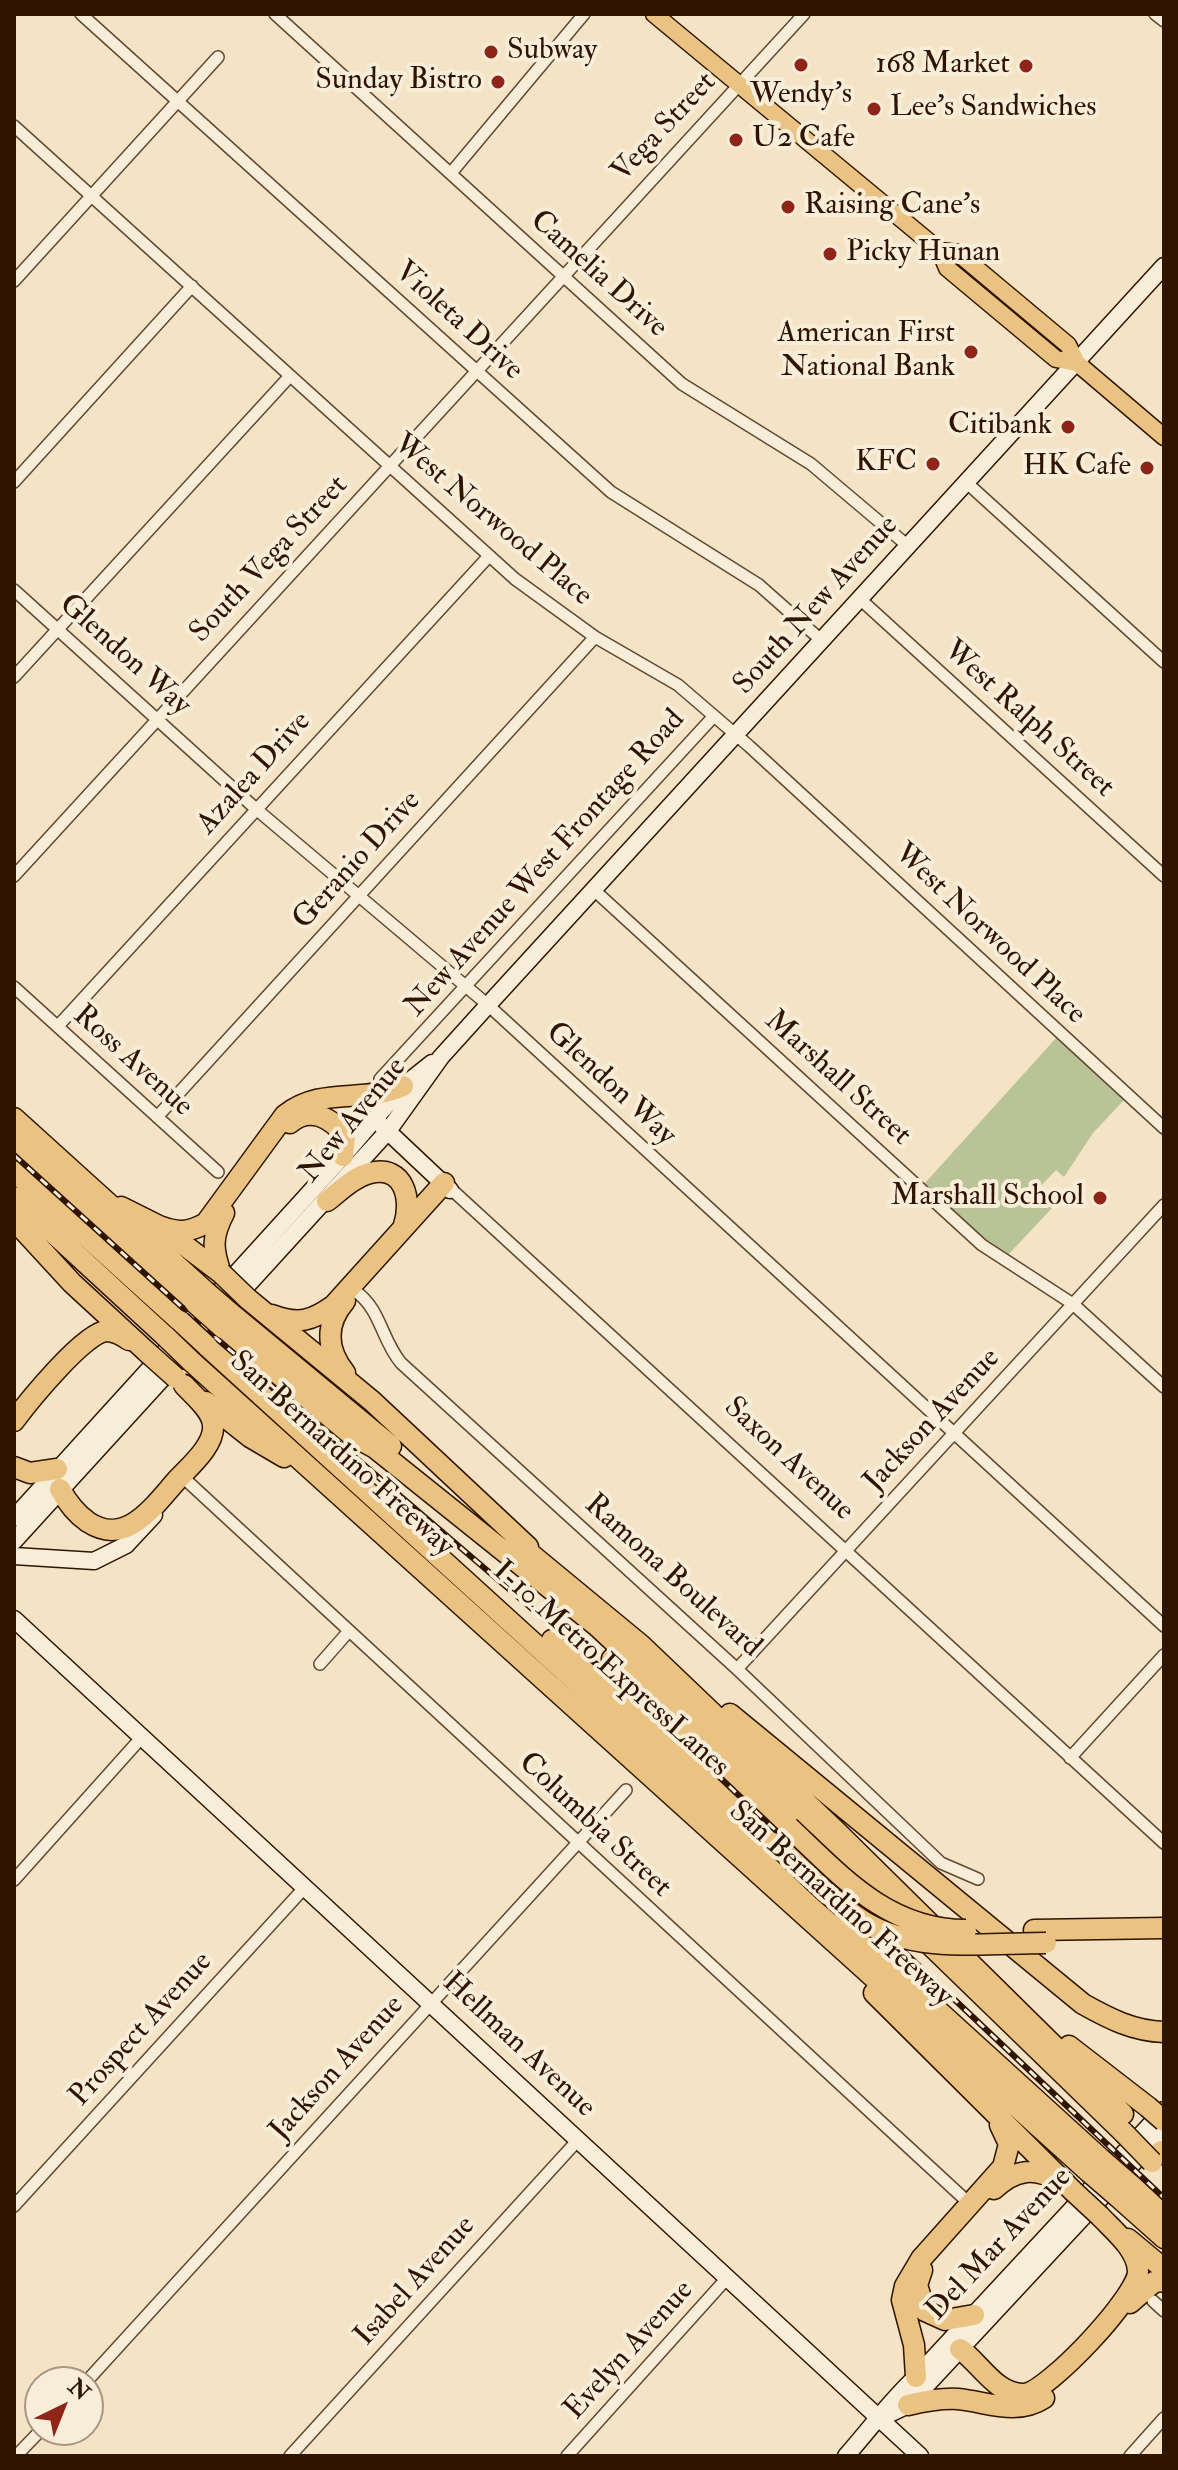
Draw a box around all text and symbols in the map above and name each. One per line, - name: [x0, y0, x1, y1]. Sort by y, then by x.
- place label: Subway: [507, 34, 597, 70]
- marker: Subway: [482, 43, 500, 61]
- place label: 168 Market: [875, 48, 1010, 84]
- marker: Wendy's: [792, 56, 810, 74]
- marker: 168 Market: [1017, 57, 1035, 75]
- place label: Sunday Bistro: [315, 64, 482, 100]
- street label: Vega Street: [605, 66, 725, 190]
- marker: Sunday Bistro: [489, 73, 507, 91]
- place label: Wendy's: [750, 78, 852, 114]
- place label: Lee's Sandwiches: [890, 91, 1097, 127]
- marker: Lee's Sandwiches: [865, 100, 883, 118]
- place label: U2 Cafe: [752, 122, 855, 158]
- marker: U2 Cafe: [727, 131, 745, 149]
- place label: Raising Cane's: [804, 189, 980, 225]
- marker: Raising Cane's: [779, 198, 797, 216]
- street label: Camelia Drive: [522, 204, 674, 346]
- place label: Picky Hunan: [846, 236, 1000, 272]
- marker: Picky Hunan: [821, 245, 839, 263]
- street label: Violeta Drive: [386, 255, 530, 389]
- place label: American First National Bank: [777, 317, 955, 388]
- marker: American First National Bank: [962, 343, 980, 361]
- place label: Citibank: [948, 409, 1052, 445]
- marker: Citibank: [1059, 418, 1077, 436]
- street label: West Norwood Place: [385, 427, 599, 615]
- place label: KFC: [855, 446, 917, 482]
- place label: HK Cafe: [1023, 450, 1131, 486]
- marker: KFC: [924, 455, 942, 473]
- marker: HK Cafe: [1138, 459, 1156, 477]
- street label: South Vega Street: [183, 469, 357, 651]
- street label: South New Avenue: [727, 509, 907, 703]
- street label: Glendon Way: [51, 587, 197, 725]
- street label: West Ralph Street: [935, 634, 1121, 806]
- street label: New Avenue West Frontage Road: [399, 703, 693, 1025]
- street label: Azalea Drive: [190, 705, 320, 843]
- street label: Geranio Drive: [286, 784, 430, 938]
- street label: West Norwood Place: [886, 837, 1092, 1033]
- street label: Ross Avenue: [64, 999, 200, 1125]
- street label: Marshall Street: [756, 1004, 918, 1154]
- street label: Glendon Way: [537, 1016, 683, 1154]
- street label: New Avenue: [293, 1051, 415, 1191]
- place label: Marshall School: [891, 1180, 1084, 1216]
- marker: Marshall School: [1091, 1189, 1109, 1207]
- street label: Jackson Avenue: [857, 1342, 1009, 1500]
- street label: San Bernardino Freeway: [221, 1345, 461, 1565]
- street label: Saxon Avenue: [715, 1391, 861, 1529]
- street label: Ramona Boulevard: [576, 1488, 768, 1666]
- street label: I-10 Metro ExpressLanes: [484, 1554, 736, 1786]
- street label: Columbia Street: [510, 1746, 678, 1906]
- street label: San Bernardino Freeway: [720, 1795, 960, 2015]
- street label: Prospect Avenue: [63, 1945, 221, 2115]
- street label: Hellman Avenue: [434, 1966, 602, 2126]
- street label: Jackson Avenue: [263, 1989, 413, 2149]
- street label: Del Mar Avenue: [920, 2161, 1080, 2329]
- street label: Isabel Avenue: [348, 2209, 484, 2355]
- street label: Evelyn Avenue: [558, 2274, 702, 2428]
- north arrow: [24, 2366, 104, 2446]
- text: N: [62, 2373, 96, 2407]

